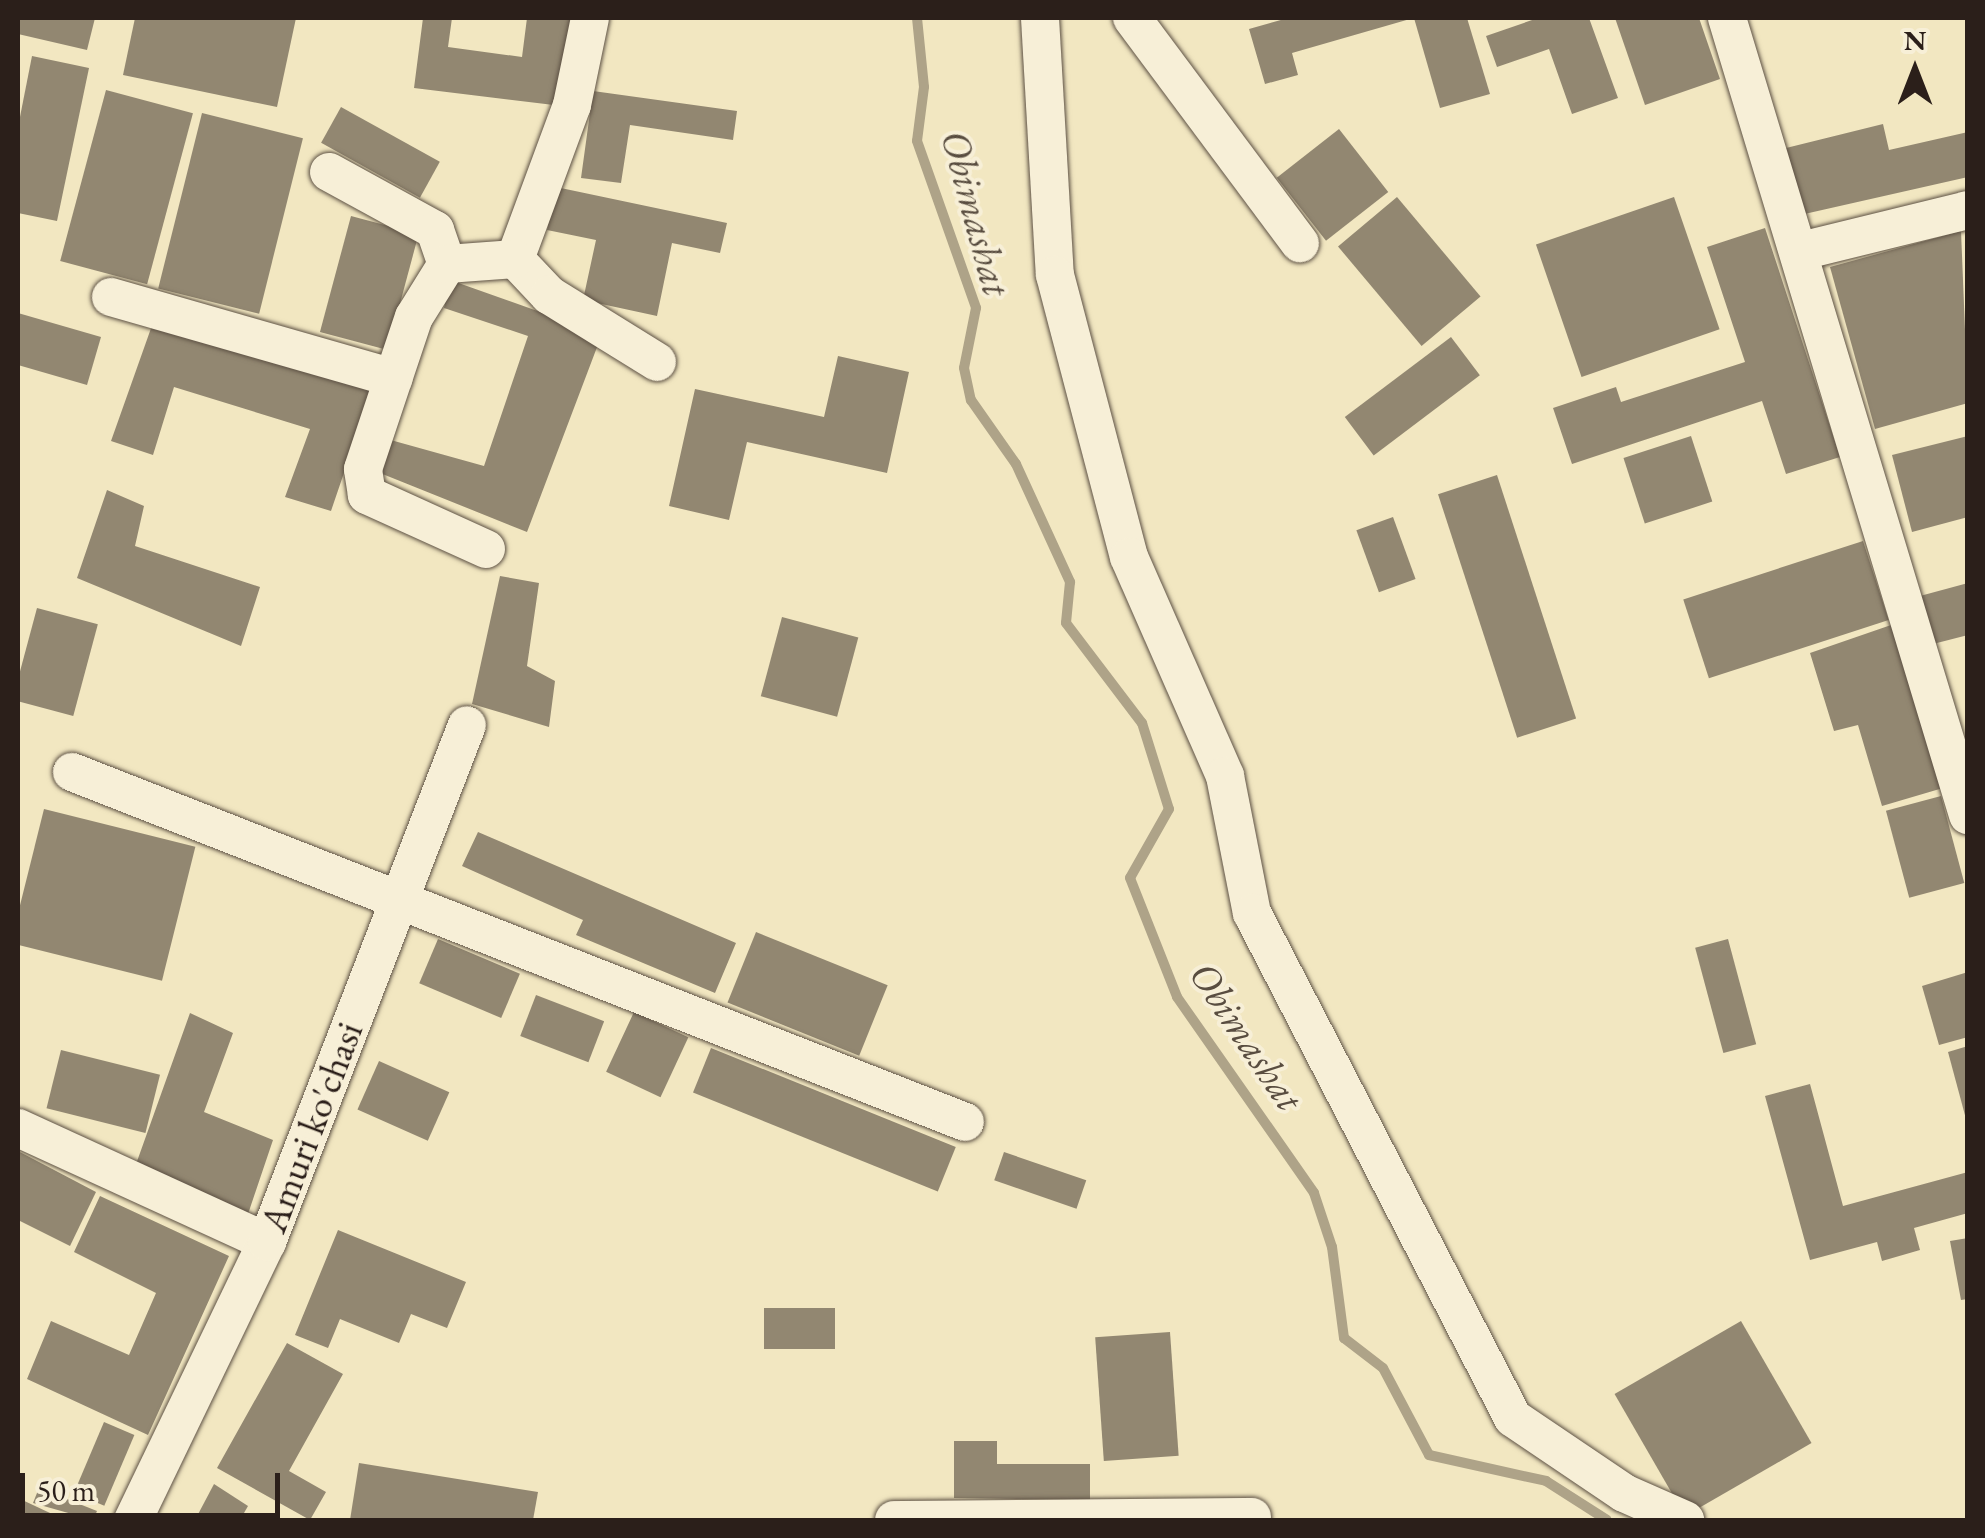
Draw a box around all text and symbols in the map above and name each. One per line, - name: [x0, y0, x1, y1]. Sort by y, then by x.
- north arrow: [1865, 20, 1965, 120]
- text: N: [1904, 22, 1926, 58]
- water label: Obimashat: [931, 125, 1021, 301]
- water label: Obimashat: [1180, 952, 1314, 1120]
- street label: Amuri ko'chasi: [250, 1015, 372, 1239]
- scale bar: [25, 1453, 285, 1515]
- text: 50 m: [37, 1471, 95, 1510]

